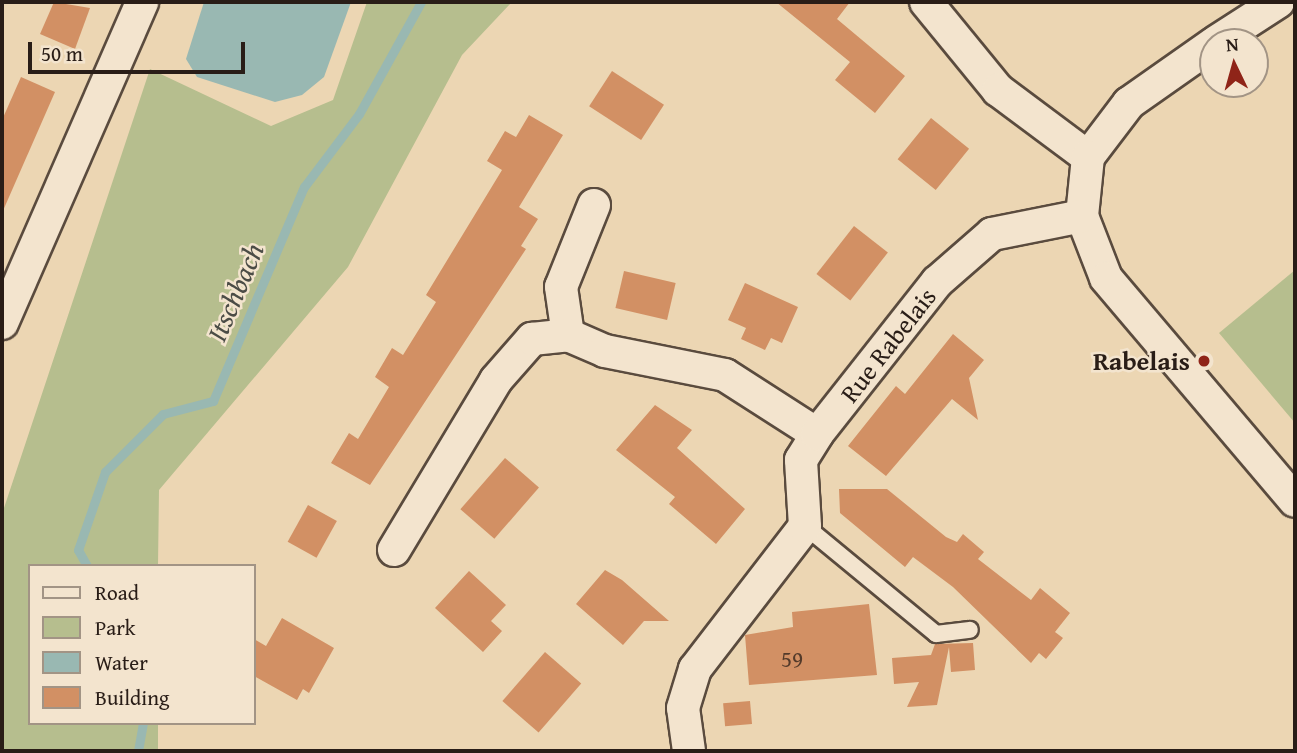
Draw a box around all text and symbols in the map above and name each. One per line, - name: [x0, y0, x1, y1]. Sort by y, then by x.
- scale bar: [32, 28, 248, 72]
- north arrow: [1199, 28, 1269, 98]
- text: N: [1225, 30, 1240, 59]
- text: 50 m: [41, 38, 83, 69]
- water label: Itschbach: [199, 238, 271, 346]
- street label: Rue Rabelais: [834, 281, 942, 409]
- place label: Rabelais: [1093, 345, 1190, 377]
- marker: Rabelais: [1196, 353, 1212, 369]
- legend: [28, 564, 256, 725]
- text: Road: [95, 577, 139, 608]
- text: Park: [95, 612, 136, 643]
- house number: 59: [781, 645, 803, 673]
- text: Water: [95, 647, 148, 678]
- text: Building: [95, 682, 169, 713]

